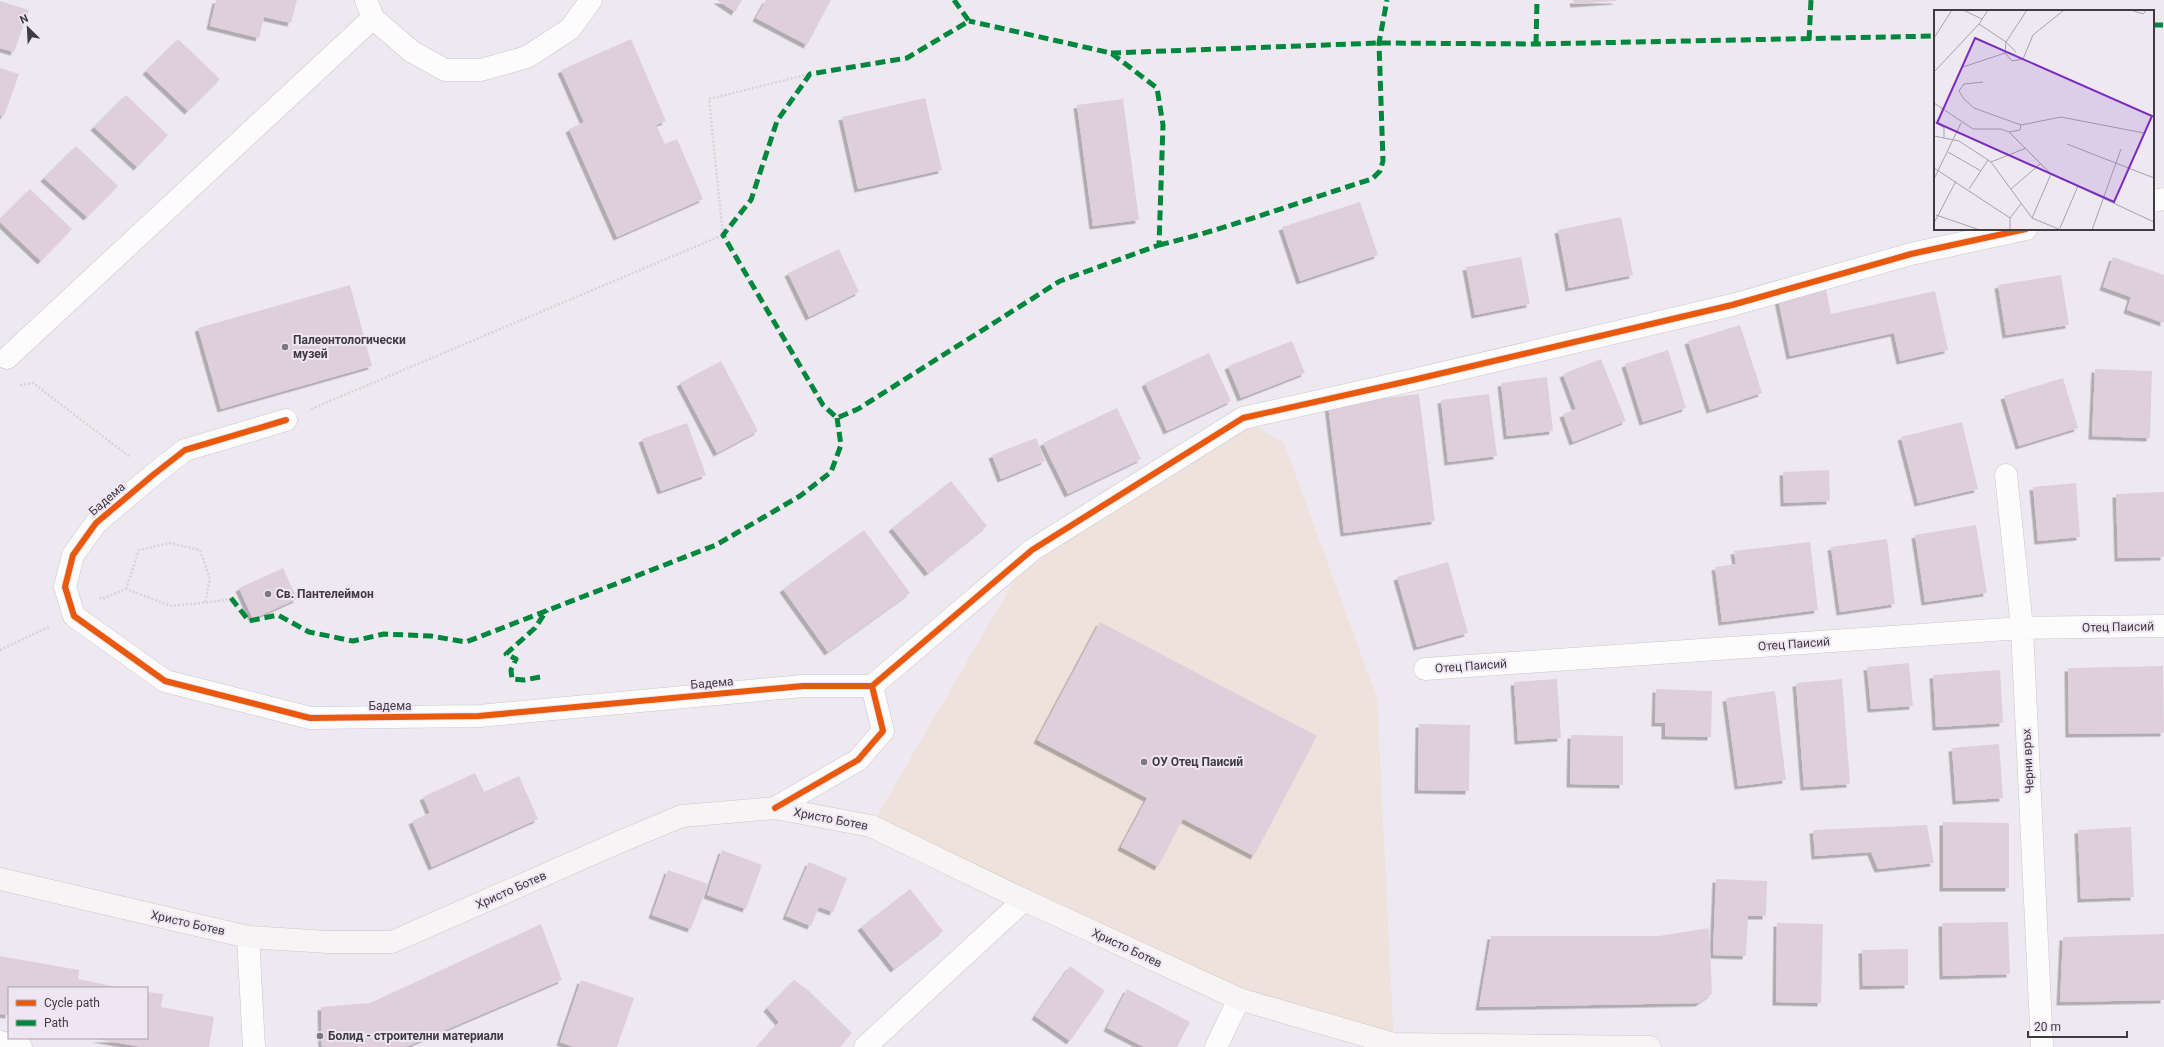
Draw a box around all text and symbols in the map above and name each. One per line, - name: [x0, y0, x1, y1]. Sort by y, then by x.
- north arrow: [8, 8, 48, 48]
- inset map: [1934, 10, 2154, 230]
- text: N: [18, 12, 31, 27]
- place label: Палеонтологически музей: [293, 333, 406, 361]
- marker: Палеонтологически музей: [280, 342, 290, 352]
- street label: Бадема: [86, 480, 128, 518]
- place label: Св. Пантелеймон: [276, 587, 374, 601]
- marker: Св. Пантелеймон: [263, 589, 273, 599]
- street label: Отец Паисий: [2082, 619, 2154, 635]
- street label: Отец Паисий: [1758, 634, 1831, 654]
- street label: Отец Паисий: [1435, 656, 1508, 676]
- street label: Бадема: [690, 674, 734, 692]
- street label: Бадема: [368, 699, 412, 713]
- street label: Черни връх: [2019, 728, 2037, 794]
- place label: ОУ Отец Паисий: [1152, 755, 1243, 769]
- marker: ОУ Отец Паисий: [1139, 757, 1149, 767]
- street label: Христо Ботев: [793, 805, 870, 833]
- street label: Христо Ботев: [474, 868, 549, 912]
- street label: Христо Ботев: [150, 908, 227, 938]
- street label: Христо Ботев: [1090, 926, 1164, 970]
- legend: [8, 987, 148, 1039]
- text: Cycle path: [44, 996, 100, 1010]
- scale bar: [2028, 1013, 2127, 1039]
- text: Path: [44, 1016, 69, 1030]
- text: 20 m: [2034, 1020, 2061, 1034]
- place label: Болид - строителни материали: [328, 1029, 504, 1043]
- marker: Болид - строителни материали: [315, 1031, 325, 1041]

